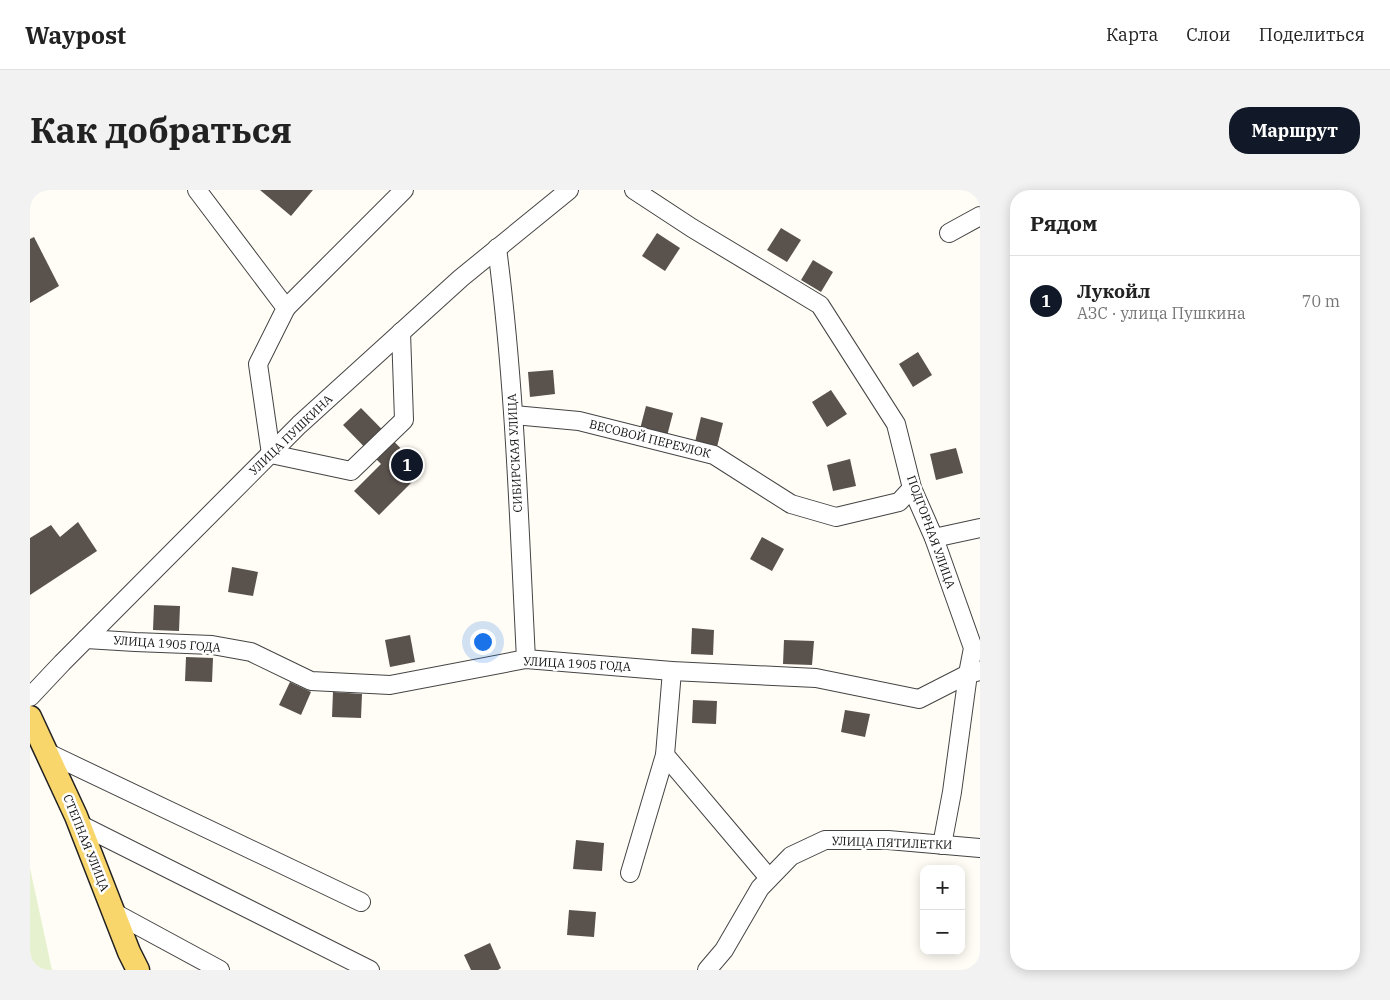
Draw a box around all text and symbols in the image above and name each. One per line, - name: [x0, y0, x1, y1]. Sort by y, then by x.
- text: Waypost: [25, 19, 126, 51]
- text: Карта: [1106, 23, 1158, 46]
- text: Слои: [1186, 23, 1231, 46]
- text: Поделиться: [1259, 23, 1365, 46]
- text: Как добраться: [30, 107, 292, 153]
- button: Маршрут: [1229, 107, 1360, 154]
- text: Рядом: [1030, 209, 1098, 237]
- text: Лукойл: [1077, 279, 1150, 303]
- text: 1: [1041, 291, 1051, 311]
- text: 70 m: [1302, 291, 1340, 311]
- text: АЗС · улица Пушкина: [1077, 303, 1246, 323]
- street label: УЛИЦА ПУШКИНА: [246, 391, 336, 478]
- street label: СИБИРСКАЯ УЛИЦА: [504, 392, 525, 513]
- street label: ВЕСОВОЙ ПЕРЕУЛОК: [588, 416, 713, 461]
- pin: 1: [391, 446, 423, 484]
- street label: ПОДГОРНАЯ УЛИЦА: [904, 473, 959, 591]
- your location: [470, 629, 496, 655]
- street label: УЛИЦА 1905 ГОДА: [113, 632, 222, 655]
- street label: УЛИЦА 1905 ГОДА: [523, 653, 632, 674]
- street label: СТЕПНАЯ УЛИЦА: [60, 792, 113, 894]
- street label: УЛИЦА ПЯТИЛЕТКИ: [831, 833, 953, 852]
- map controls: [920, 865, 965, 955]
- button: +: [920, 865, 965, 910]
- button: −: [920, 910, 965, 955]

